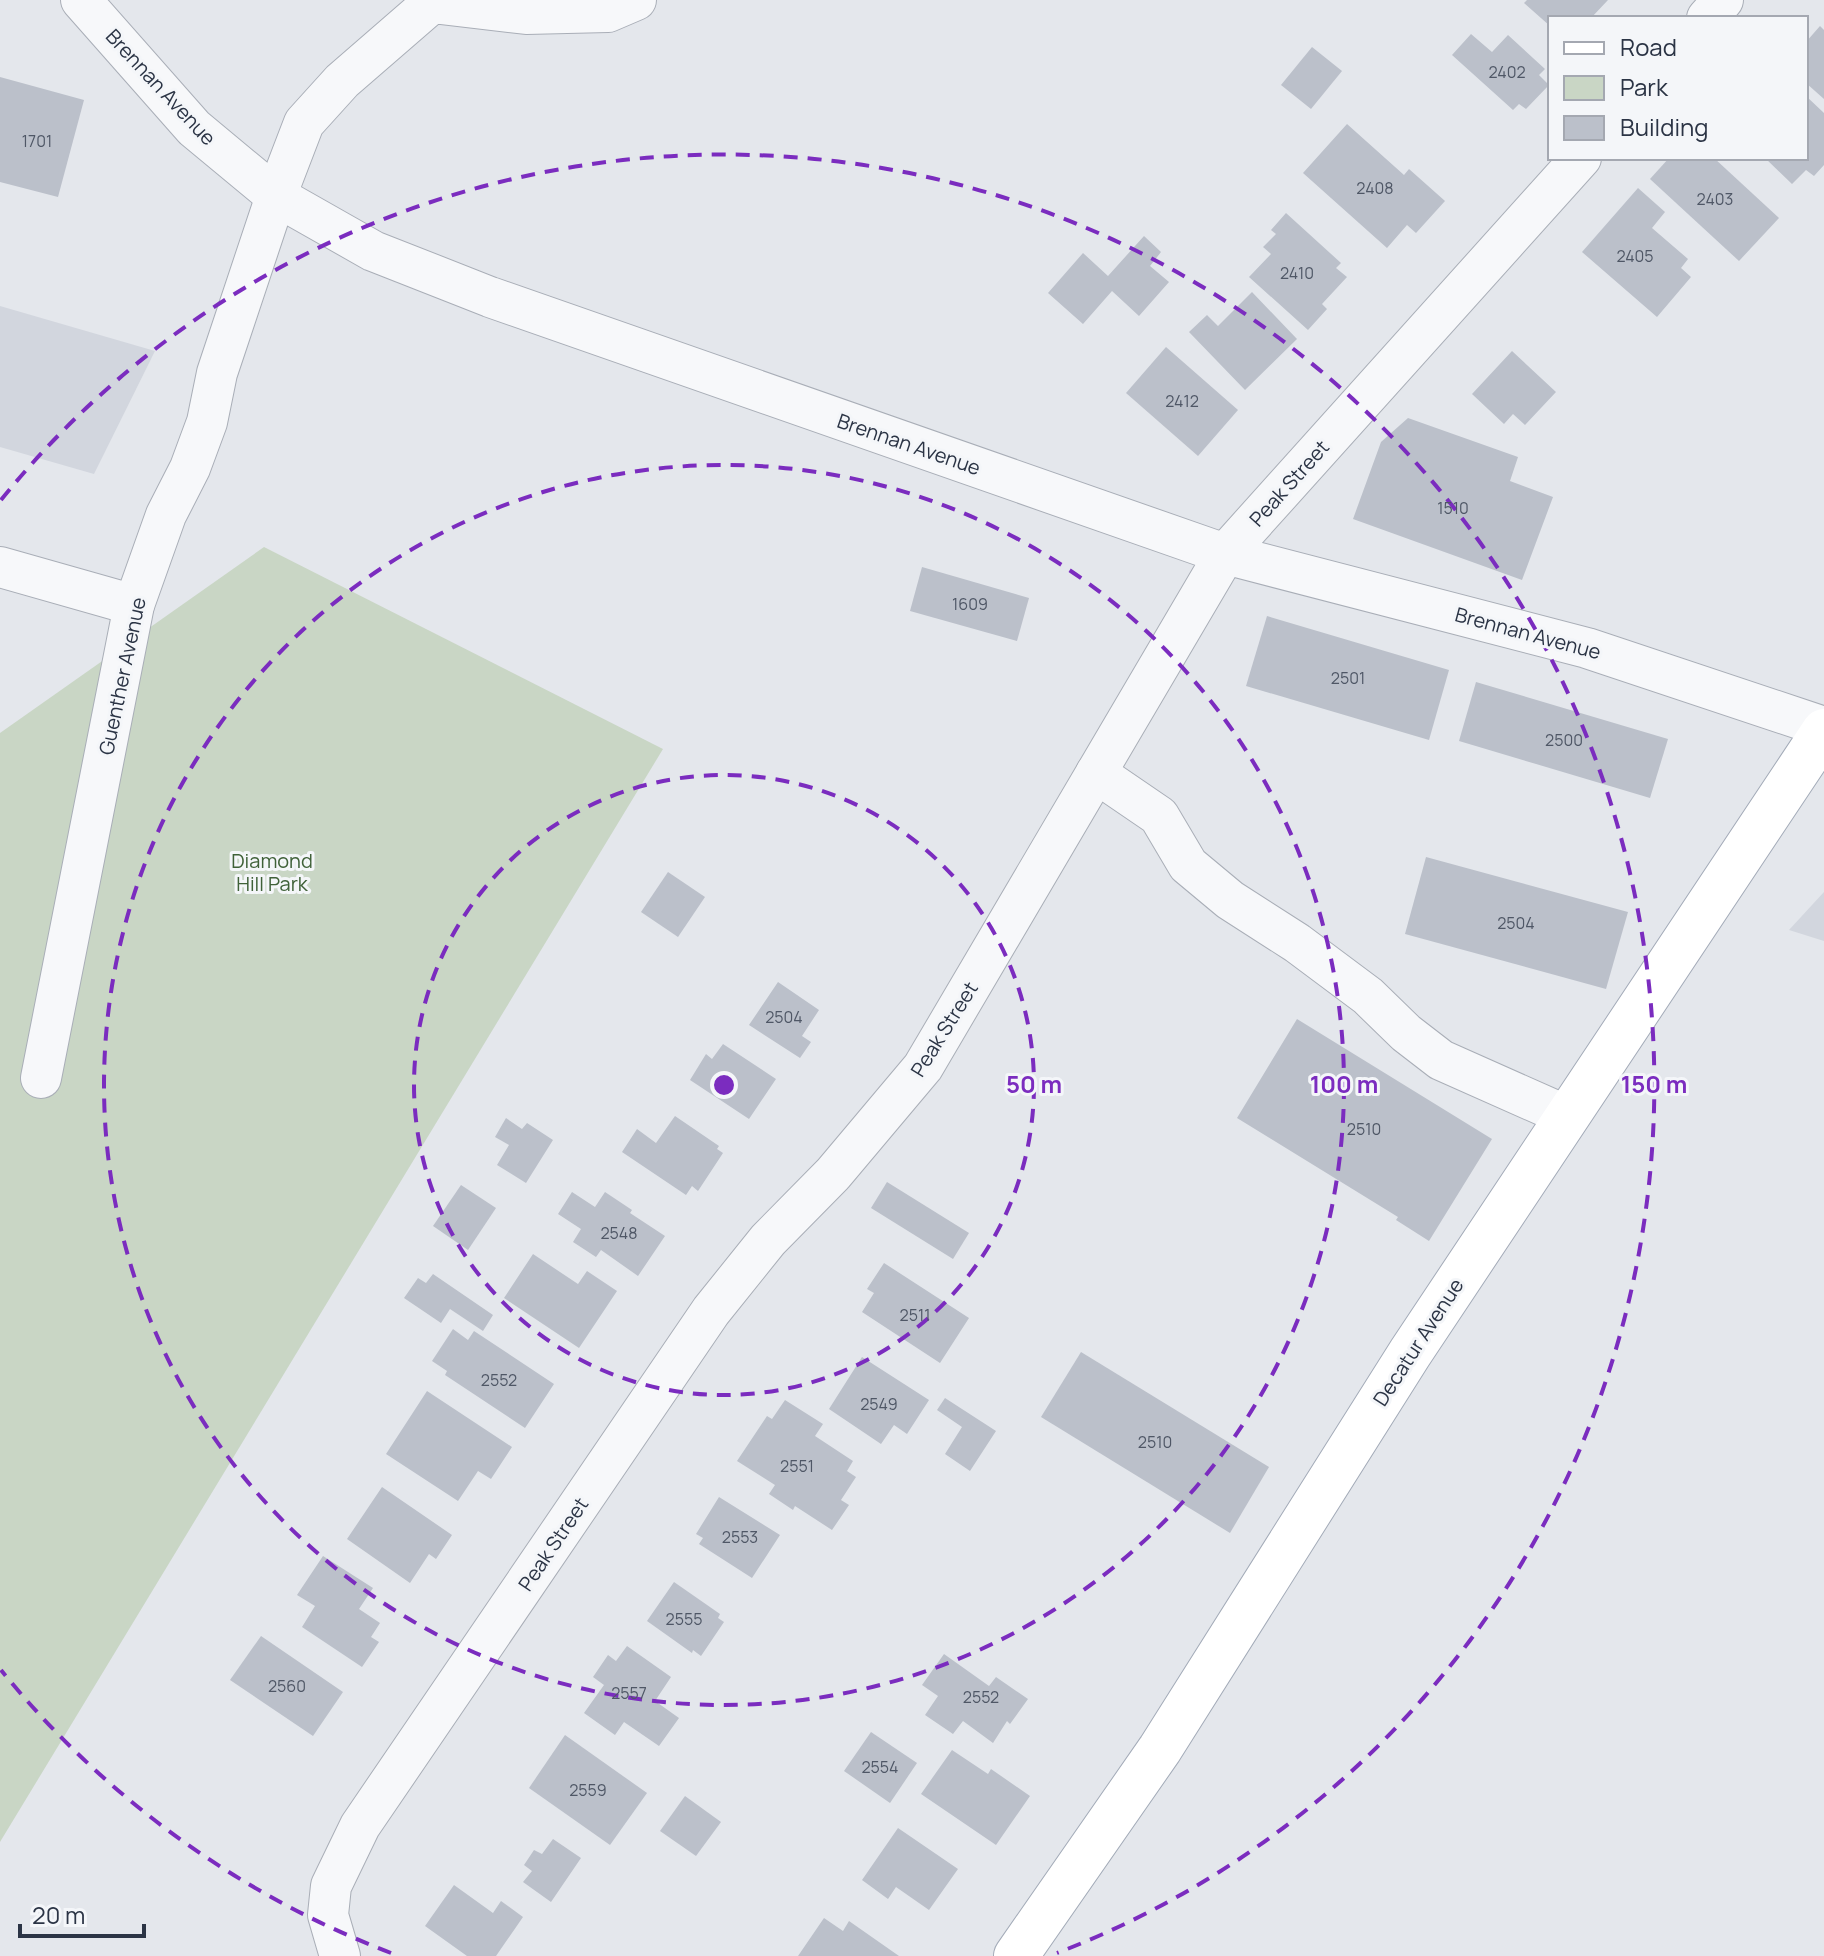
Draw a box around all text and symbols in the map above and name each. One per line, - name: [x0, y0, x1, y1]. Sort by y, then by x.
- legend: [1548, 16, 1808, 160]
- street label: Brennan Avenue: [100, 23, 222, 151]
- text: Road: [1620, 30, 1677, 63]
- house number: 2402: [1488, 61, 1526, 83]
- text: Park: [1620, 70, 1669, 103]
- text: Building: [1620, 110, 1708, 143]
- house number: 1701: [22, 130, 52, 152]
- house number: 2408: [1356, 177, 1394, 199]
- house number: 2403: [1697, 188, 1733, 210]
- house number: 2405: [1616, 245, 1654, 267]
- house number: 2410: [1280, 262, 1314, 284]
- house number: 2412: [1165, 390, 1199, 412]
- street label: Brennan Avenue: [834, 407, 984, 481]
- street label: Peak Street: [1243, 434, 1335, 532]
- house number: 1510: [1437, 497, 1469, 519]
- house number: 1609: [952, 593, 988, 615]
- street label: Guenther Avenue: [92, 595, 152, 757]
- street label: Brennan Avenue: [1452, 601, 1604, 665]
- house number: 2501: [1331, 667, 1365, 689]
- house number: 2500: [1545, 729, 1583, 751]
- park label: Diamond Hill Park: [231, 847, 313, 897]
- house number: 2504: [1497, 912, 1535, 934]
- street label: Peak Street: [904, 976, 984, 1082]
- house number: 2504: [765, 1006, 803, 1028]
- text: 50 m: [1006, 1067, 1062, 1100]
- text: 100 m: [1310, 1067, 1378, 1100]
- text: 150 m: [1621, 1067, 1687, 1100]
- centre of rings: [710, 1071, 738, 1099]
- house number: 2510: [1347, 1118, 1381, 1140]
- house number: 2548: [600, 1222, 638, 1244]
- street label: Decatur Avenue: [1367, 1273, 1469, 1411]
- house number: 2511: [900, 1304, 930, 1326]
- house number: 2552: [481, 1369, 517, 1391]
- house number: 2549: [860, 1393, 898, 1415]
- house number: 2510: [1138, 1431, 1172, 1453]
- house number: 2551: [780, 1455, 814, 1477]
- street label: Peak Street: [512, 1492, 594, 1596]
- house number: 2553: [722, 1526, 758, 1548]
- house number: 2555: [666, 1608, 702, 1630]
- house number: 2560: [268, 1675, 306, 1697]
- house number: 2557: [611, 1682, 647, 1704]
- house number: 2552: [963, 1686, 999, 1708]
- house number: 2554: [861, 1756, 899, 1778]
- house number: 2559: [569, 1779, 607, 1801]
- scale bar: [20, 1888, 144, 1938]
- text: 20 m: [32, 1898, 85, 1931]

